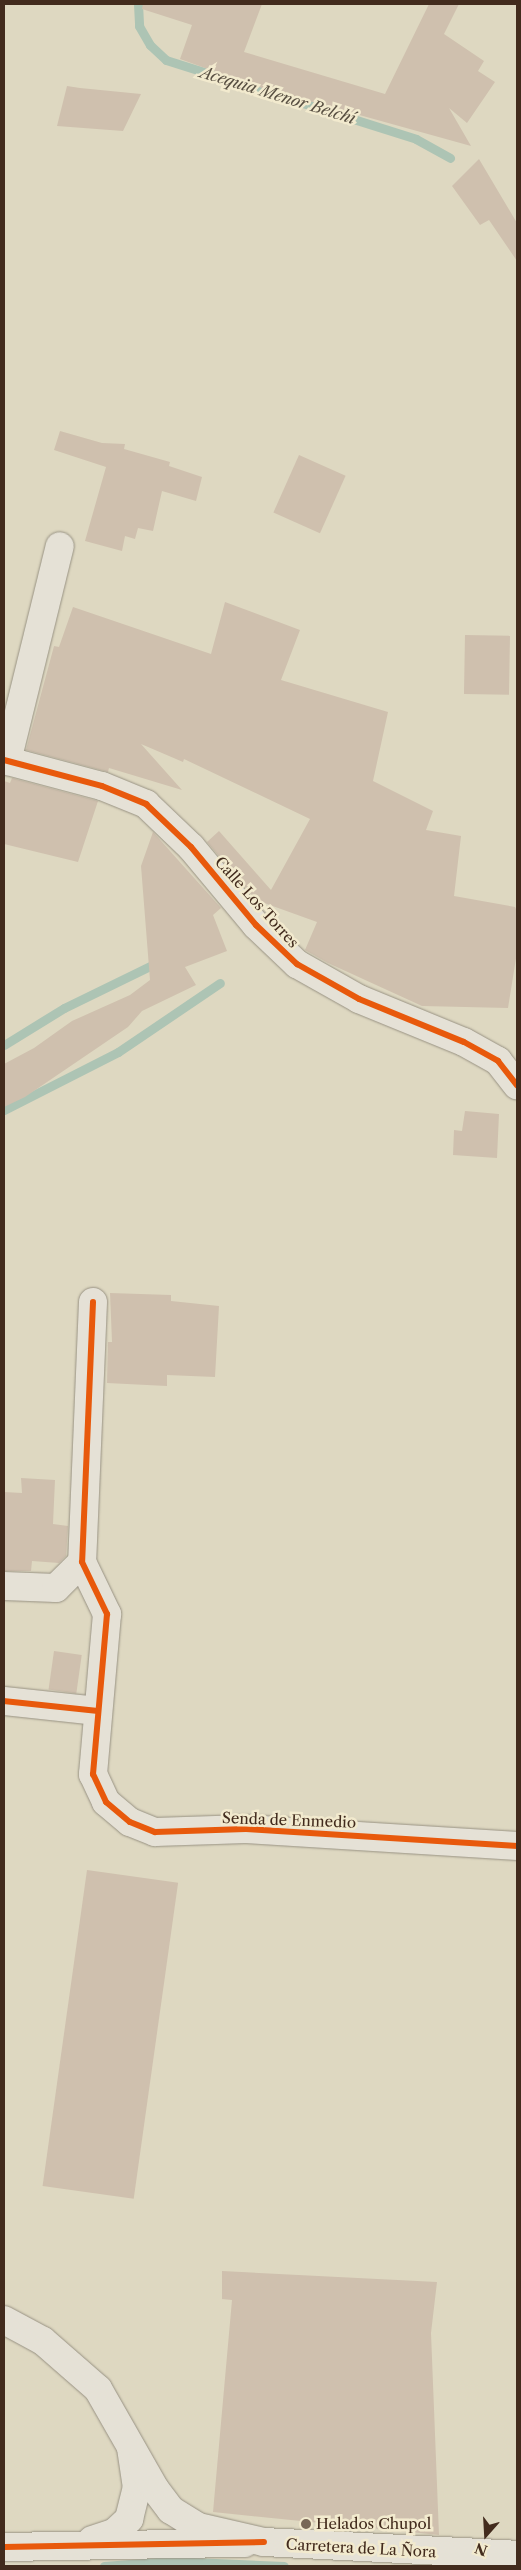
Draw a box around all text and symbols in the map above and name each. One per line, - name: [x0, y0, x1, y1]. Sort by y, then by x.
- water label: Acequia Menor Belchí: [198, 62, 358, 128]
- street label: Calle Los Torres: [211, 853, 303, 951]
- street label: Senda de Enmedio: [222, 1809, 356, 1831]
- north arrow: [461, 2510, 511, 2560]
- place label: Helados Chupol: [316, 2515, 431, 2533]
- marker: Helados Chupol: [300, 2518, 312, 2530]
- street label: Carretera de La Ñora: [285, 2535, 437, 2561]
- text: N: [472, 2539, 490, 2560]

